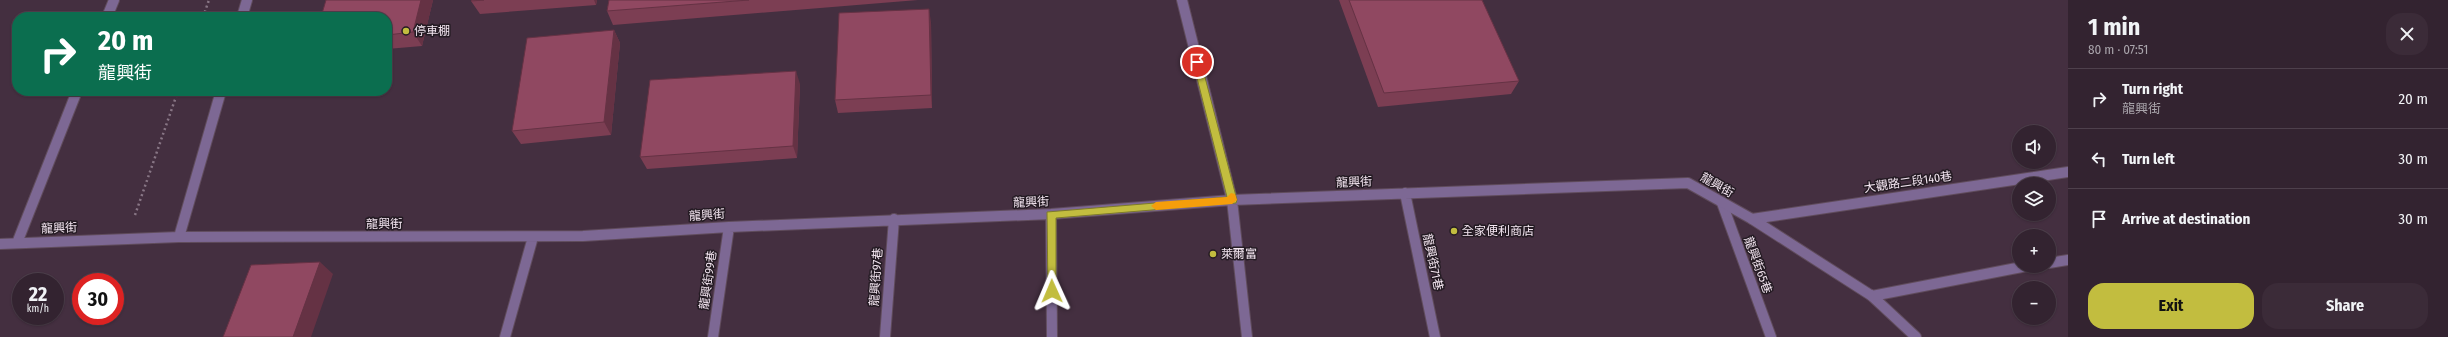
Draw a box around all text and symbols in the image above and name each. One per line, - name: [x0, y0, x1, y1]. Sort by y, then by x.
- text: 1 min: [2088, 13, 2140, 41]
- button: close: [2386, 13, 2428, 55]
- text: 20 m: [98, 24, 153, 57]
- place label: 停車棚: [414, 24, 450, 38]
- marker: 停車棚: [401, 26, 411, 36]
- icon: right: [32, 28, 84, 80]
- text: 80 m · 07:51: [2088, 42, 2148, 57]
- pin: [1180, 45, 1214, 79]
- icon: arrive: [1186, 51, 1208, 73]
- text: 龍興街: [98, 62, 152, 84]
- text: Turn right: [2122, 80, 2183, 98]
- icon: right: [2088, 88, 2110, 110]
- text: 20 m: [2399, 90, 2428, 108]
- text: 龍興街: [2122, 101, 2161, 116]
- map controls: [2012, 125, 2056, 325]
- button: sound: [2012, 125, 2056, 169]
- icon: left: [2088, 148, 2110, 170]
- text: Turn left: [2122, 150, 2175, 168]
- text: 30 m: [2398, 150, 2428, 168]
- street label: 大觀路二段140巷: [1863, 169, 1953, 195]
- street label: 龍興街: [1698, 170, 1736, 200]
- street label: 龍興街: [1336, 174, 1372, 190]
- button: layers: [2012, 177, 2056, 221]
- street label: 龍興街: [1013, 194, 1049, 210]
- street label: 龍興街: [689, 207, 725, 223]
- icon: arrive: [2088, 208, 2110, 230]
- text: Arrive at destination: [2122, 210, 2250, 228]
- text: 30 m: [2398, 210, 2428, 228]
- street label: 龍興街: [366, 217, 402, 231]
- street label: 龍興街: [41, 220, 77, 236]
- place label: 全家便利商店: [1462, 224, 1534, 238]
- marker: 全家便利商店: [1449, 226, 1459, 236]
- button: +: [2012, 229, 2056, 273]
- street label: 龍興街71巷: [1420, 232, 1446, 292]
- street label: 龍興街65巷: [1741, 235, 1775, 295]
- street label: 龍興街97巷: [867, 247, 885, 307]
- place label: 萊爾富: [1221, 247, 1257, 261]
- street label: 龍興街99巷: [697, 249, 719, 311]
- marker: 萊爾富: [1208, 249, 1218, 259]
- position arrow: [1031, 270, 1073, 312]
- speed limit sign: 30: [72, 273, 124, 325]
- button: −: [2012, 281, 2056, 325]
- text: 22: [29, 282, 47, 306]
- button: Exit: [2088, 283, 2254, 329]
- button: Share: [2262, 283, 2428, 329]
- text: km/h: [27, 303, 49, 315]

